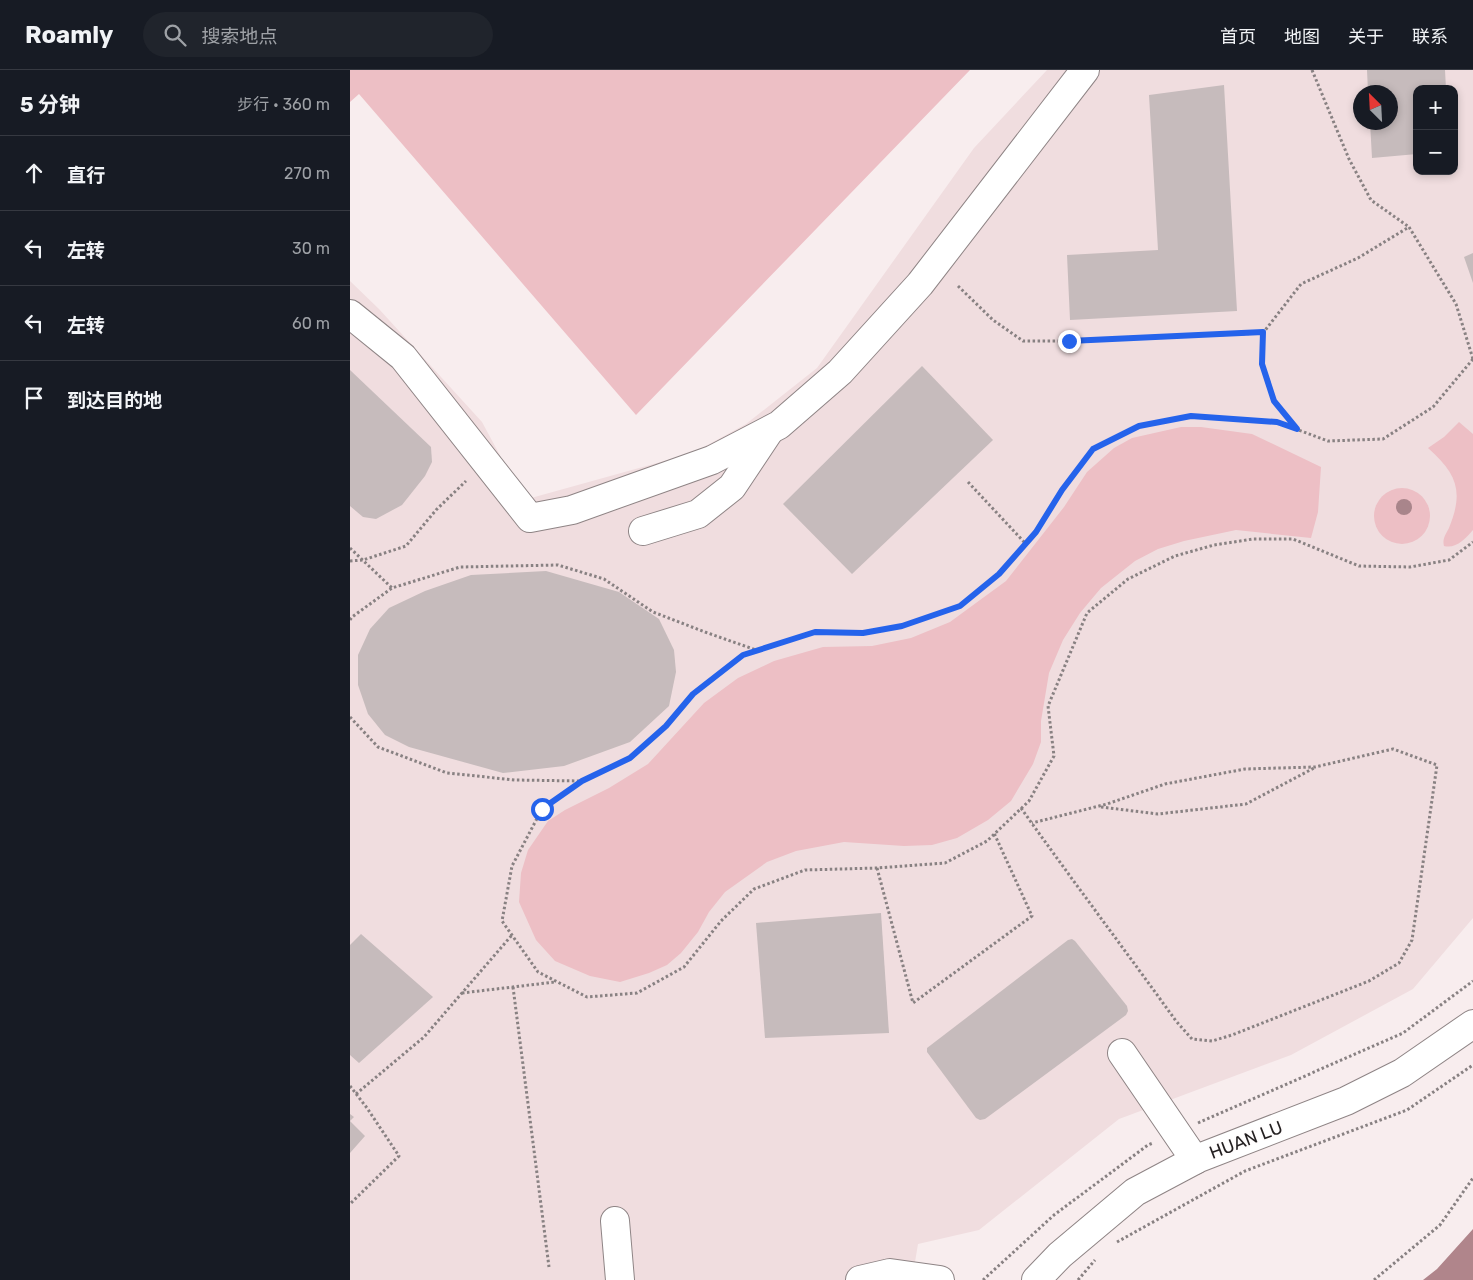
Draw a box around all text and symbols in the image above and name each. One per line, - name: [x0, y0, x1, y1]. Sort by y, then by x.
- search box: [143, 12, 493, 57]
- text: Roamly: [25, 21, 113, 49]
- icon: search: [161, 21, 189, 49]
- text: 搜索地点: [201, 25, 277, 48]
- text: 首页: [1220, 26, 1256, 48]
- text: 地图: [1284, 26, 1320, 48]
- text: 关于: [1348, 26, 1384, 48]
- text: 联系: [1412, 26, 1448, 48]
- north arrow: [1353, 85, 1398, 130]
- map controls: [1413, 85, 1458, 175]
- button: +: [1413, 85, 1458, 130]
- text: 5 分钟: [20, 92, 80, 117]
- text: 步行 · 360 m: [237, 95, 330, 114]
- button: −: [1413, 130, 1458, 175]
- icon: ahead: [20, 159, 48, 187]
- text: 直行: [67, 164, 105, 187]
- text: 270 m: [284, 164, 330, 183]
- icon: left: [20, 234, 48, 262]
- text: 左转: [67, 239, 105, 262]
- text: 30 m: [292, 239, 330, 258]
- icon: left: [20, 309, 48, 337]
- text: 左转: [67, 314, 105, 337]
- text: 60 m: [292, 314, 330, 333]
- route end: [1058, 330, 1081, 353]
- icon: arrive: [20, 384, 48, 412]
- text: 到达目的地: [67, 389, 162, 412]
- route start: [531, 798, 554, 821]
- street label: HUAN LU: [1206, 1116, 1286, 1164]

